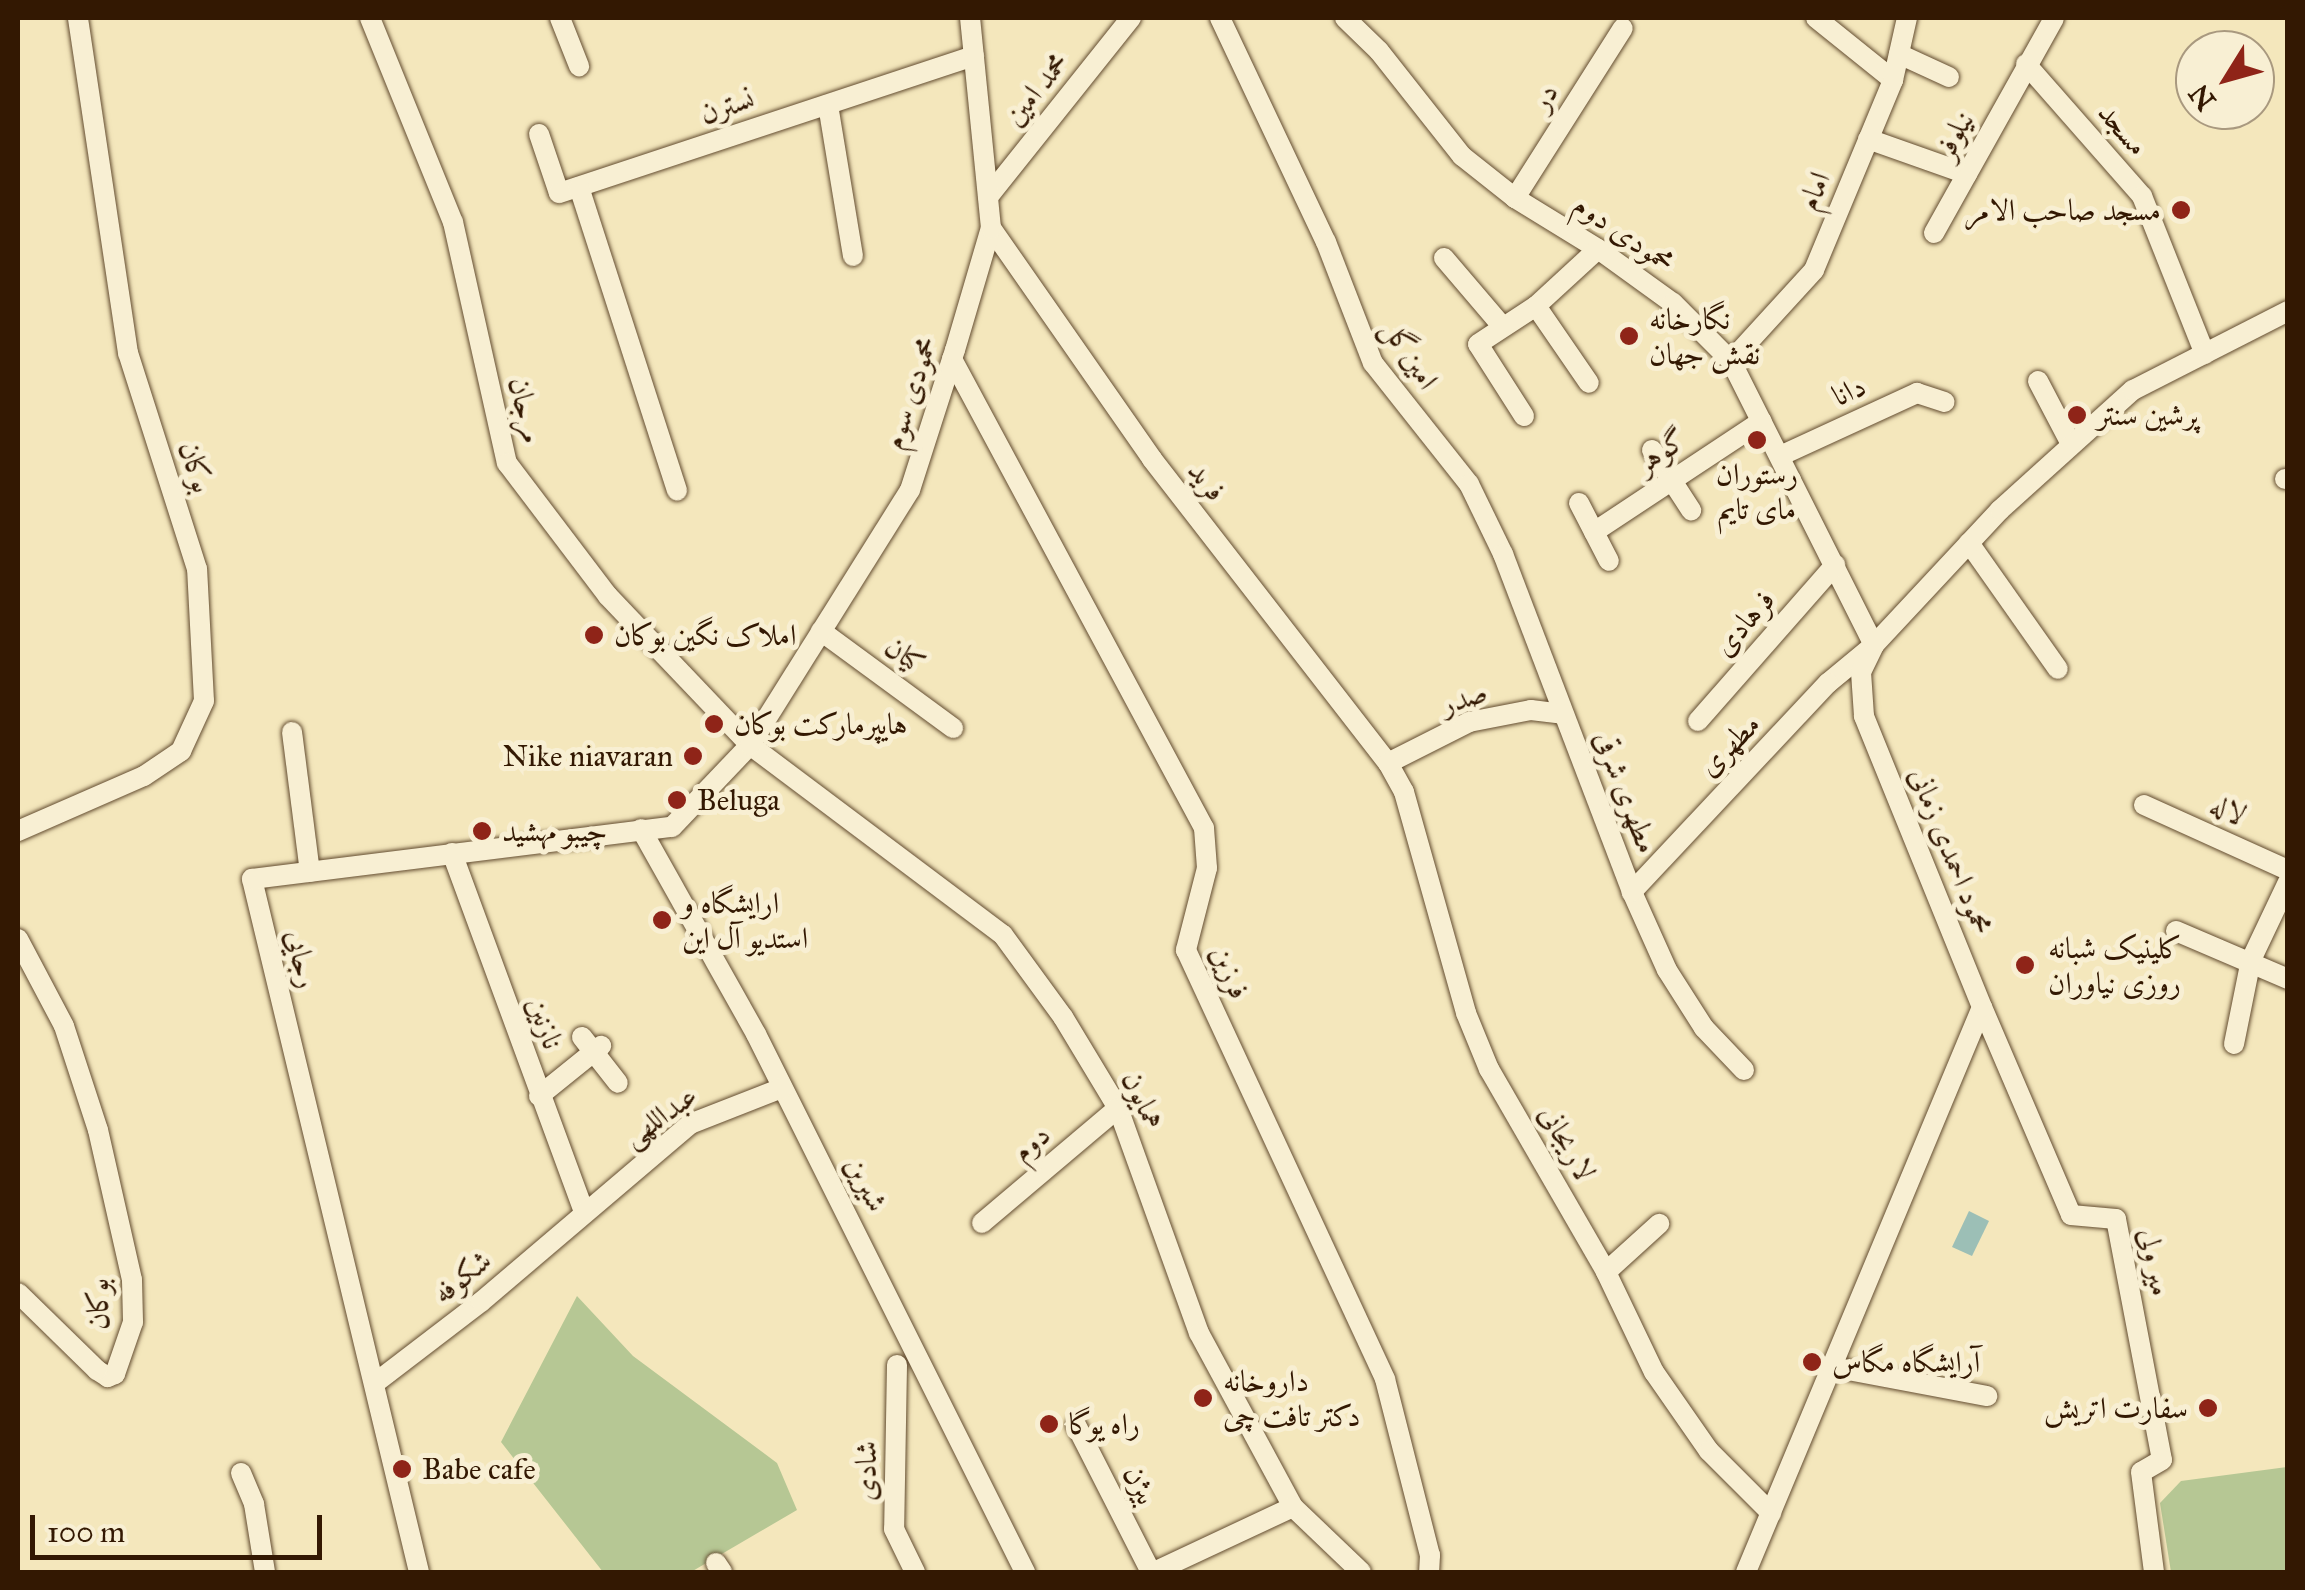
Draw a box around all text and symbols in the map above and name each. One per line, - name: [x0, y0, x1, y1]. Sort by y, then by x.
- north arrow: [2175, 30, 2275, 130]
- street label: محمد امین: [996, 45, 1076, 133]
- street label: در: [1522, 77, 1566, 117]
- text: N: [2181, 77, 2223, 117]
- street label: نسترن: [695, 80, 759, 132]
- street label: مسجد: [2090, 95, 2156, 163]
- street label: نیلوفر: [1926, 105, 1982, 165]
- street label: امام: [1790, 166, 1838, 216]
- street label: محمودی دوم: [1567, 186, 1681, 280]
- place label: مسجد صاحب الامر: [1965, 192, 2161, 228]
- marker: مسجد صاحب الامر: [2170, 199, 2192, 221]
- place label: نگارخانه نقش جهان: [1649, 301, 1760, 372]
- street label: امین‌گل: [1374, 312, 1446, 396]
- marker: نگارخانه نقش جهان: [1618, 325, 1640, 347]
- street label: محمودی سوم: [875, 332, 945, 454]
- street label: دانا: [1827, 368, 1871, 414]
- street label: مرجان: [501, 373, 551, 447]
- place label: پرشین سنتر: [2097, 397, 2198, 433]
- marker: پرشین سنتر: [2066, 404, 2088, 426]
- street label: گوهر: [1629, 421, 1693, 481]
- marker: رستوران مای تایم: [1746, 429, 1768, 451]
- street label: بوکان: [171, 437, 221, 497]
- street label: فرید: [1180, 454, 1234, 508]
- place label: رستوران مای تایم: [1716, 456, 1798, 526]
- street label: فرهادی: [1705, 583, 1783, 663]
- place label: املاک نگین بوکان: [614, 617, 796, 653]
- marker: املاک نگین بوکان: [583, 624, 605, 646]
- street label: کیان: [878, 628, 932, 682]
- street label: صدر: [1436, 674, 1492, 722]
- place label: هایپرمارکت بوکان: [734, 706, 907, 742]
- street label: مطهری: [1690, 706, 1768, 784]
- marker: هایپرمارکت بوکان: [703, 713, 725, 735]
- street label: مطهری شرقی: [1586, 726, 1666, 858]
- place label: Nike niavaran: [503, 738, 673, 774]
- marker: Nike niavaran: [682, 745, 704, 767]
- street label: محمود احمدی زمانی: [1901, 762, 2001, 940]
- place label: Beluga: [697, 782, 780, 818]
- street label: لاله: [2204, 786, 2252, 834]
- marker: Beluga: [666, 789, 688, 811]
- place label: چیبو مهشید: [502, 813, 607, 849]
- marker: چیبو مهشید: [471, 820, 493, 842]
- place label: ارایشگاه و استدیو آل این: [682, 885, 808, 956]
- marker: ارایشگاه و استدیو آل این: [651, 909, 673, 931]
- street label: رجایی: [278, 926, 326, 992]
- place label: کلینیک شبانه روزی نیاوران: [2048, 930, 2182, 1000]
- street label: فرزین: [1202, 940, 1258, 1004]
- marker: کلینیک شبانه روزی نیاوران: [2012, 952, 2038, 978]
- street label: نازنین: [519, 992, 571, 1054]
- street label: همایون: [1114, 1065, 1172, 1135]
- street label: عبداللهی: [616, 1077, 704, 1155]
- street label: لاریجانی: [1531, 1099, 1603, 1187]
- street label: دوم: [1004, 1117, 1058, 1169]
- street label: شیرین: [837, 1150, 895, 1218]
- street label: میر ولی: [2131, 1225, 2179, 1299]
- street label: شکوفه: [425, 1242, 499, 1312]
- street label: بوکان: [80, 1278, 116, 1330]
- place label: آرایشگاه مگاس: [1832, 1344, 1980, 1380]
- marker: آرایشگاه مگاس: [1801, 1351, 1823, 1373]
- place label: داروخانه دکتر تافت چی: [1223, 1363, 1360, 1434]
- marker: داروخانه دکتر تافت چی: [1192, 1387, 1214, 1409]
- place label: سفارت اتریش: [2044, 1390, 2188, 1426]
- marker: سفارت اتریش: [2197, 1397, 2219, 1419]
- place label: راه یوگا: [1069, 1406, 1140, 1442]
- marker: راه یوگا: [1038, 1413, 1060, 1435]
- street label: شادی: [847, 1441, 885, 1501]
- place label: Babe cafe: [422, 1451, 536, 1487]
- marker: Babe cafe: [391, 1458, 413, 1480]
- street label: بیژن: [1115, 1459, 1165, 1511]
- scale bar: [35, 1495, 328, 1557]
- text: 100 m: [47, 1514, 125, 1550]

